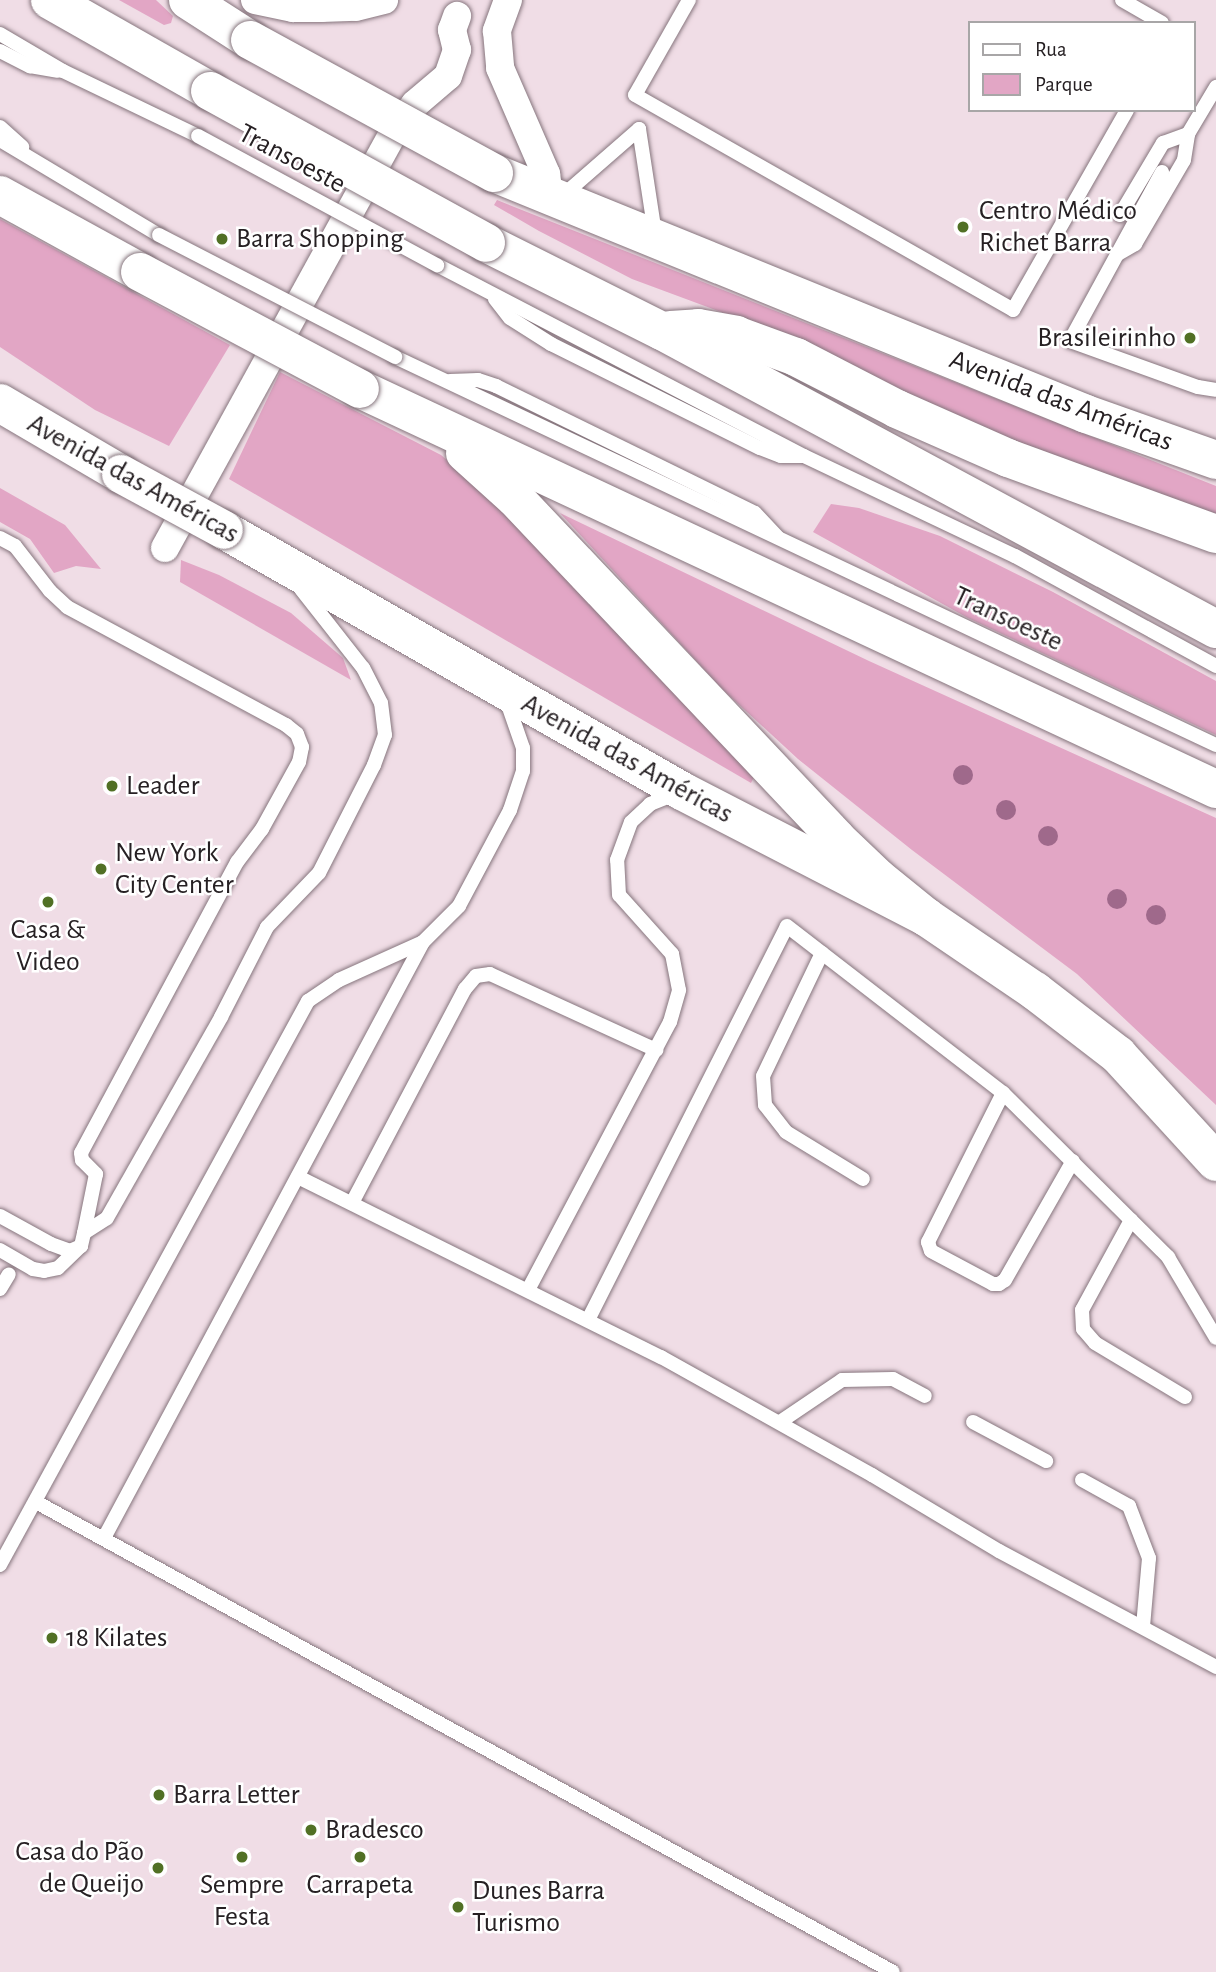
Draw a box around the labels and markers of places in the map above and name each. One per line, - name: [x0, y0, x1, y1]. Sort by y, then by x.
- place label: Centro Médico Richet Barra: [979, 194, 1137, 260]
- marker: Centro Médico Richet Barra: [953, 217, 973, 237]
- place label: Barra Shopping: [236, 222, 404, 256]
- marker: Barra Shopping: [214, 231, 230, 247]
- place label: Brasileirinho: [1037, 321, 1176, 355]
- marker: Brasileirinho: [1182, 330, 1198, 346]
- place label: Leader: [126, 769, 200, 803]
- marker: Leader: [104, 778, 120, 794]
- place label: New York City Center: [115, 836, 234, 902]
- marker: New York City Center: [93, 861, 109, 877]
- marker: Casa & Video: [40, 894, 56, 910]
- place label: Casa & Video: [11, 913, 85, 979]
- place label: 18 Kilates: [66, 1621, 167, 1655]
- marker: 18 Kilates: [44, 1630, 60, 1646]
- place label: Barra Letter: [173, 1778, 300, 1812]
- marker: Barra Letter: [151, 1787, 167, 1803]
- place label: Bradesco: [325, 1813, 424, 1847]
- marker: Bradesco: [303, 1822, 319, 1838]
- place label: Casa do Pão de Queijo: [15, 1835, 144, 1901]
- marker: Sempre Festa: [234, 1849, 250, 1865]
- marker: Carrapeta: [352, 1849, 368, 1865]
- marker: Casa do Pão de Queijo: [150, 1860, 166, 1876]
- place label: Sempre Festa: [200, 1868, 284, 1934]
- place label: Carrapeta: [307, 1868, 413, 1902]
- place label: Dunes Barra Turismo: [472, 1874, 605, 1940]
- marker: Dunes Barra Turismo: [450, 1899, 466, 1915]

